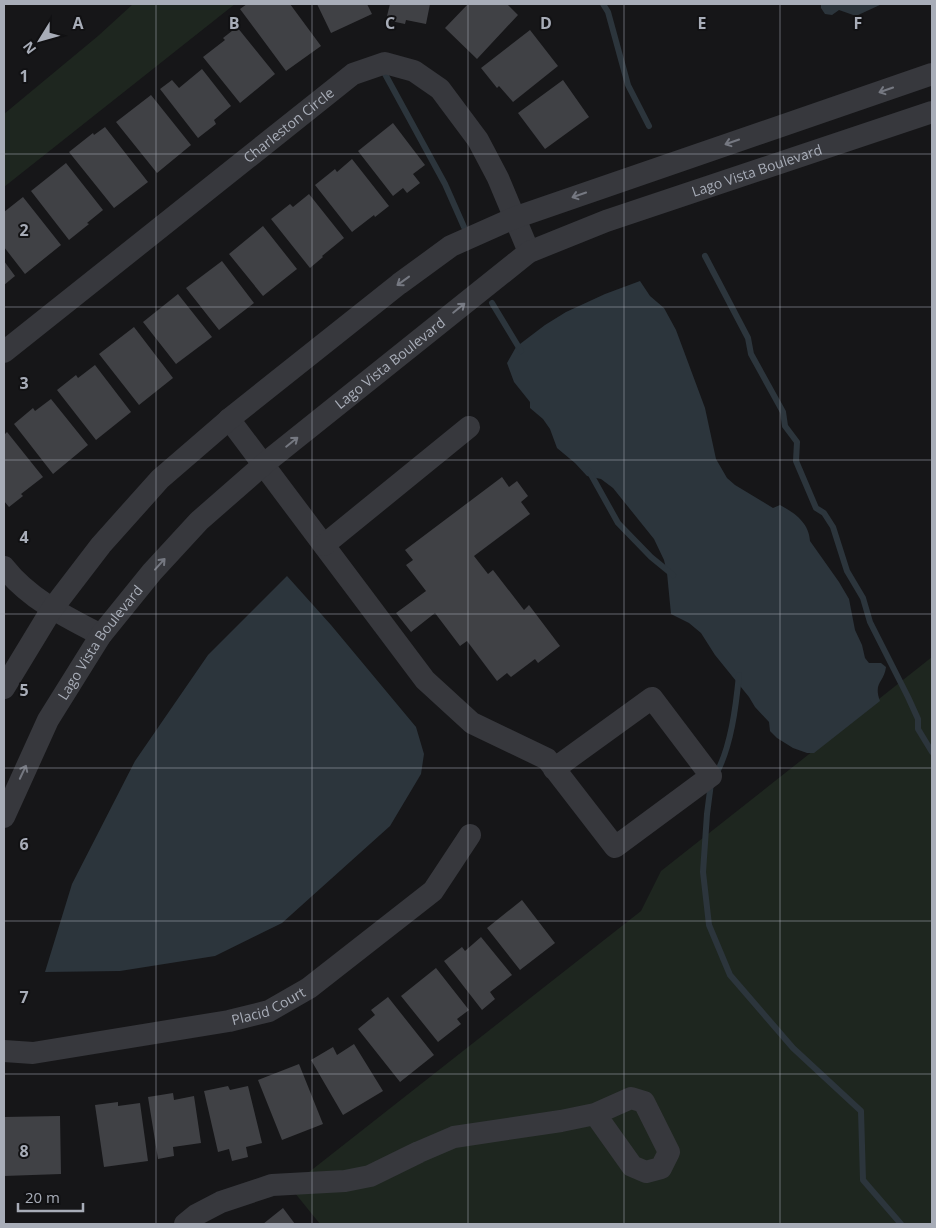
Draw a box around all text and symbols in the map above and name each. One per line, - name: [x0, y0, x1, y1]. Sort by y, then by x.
- text: A: [72, 12, 84, 34]
- text: B: [229, 12, 239, 34]
- text: C: [385, 12, 395, 34]
- text: D: [540, 12, 552, 34]
- text: E: [698, 12, 707, 34]
- text: F: [854, 12, 862, 34]
- north arrow: [15, 15, 65, 65]
- text: N: [18, 38, 40, 58]
- text: 1: [19, 65, 29, 87]
- street label: Charleston Circle: [239, 83, 338, 167]
- one-way arrow: [879, 86, 894, 95]
- one-way arrow: [725, 138, 741, 148]
- street label: Lago Vista Boulevard: [689, 139, 824, 201]
- one-way arrow: [571, 191, 587, 200]
- text: 2: [19, 219, 29, 241]
- one-way arrow: [397, 276, 410, 287]
- one-way arrow: [452, 302, 465, 313]
- street label: Lago Vista Boulevard: [331, 313, 449, 413]
- text: 3: [19, 372, 29, 394]
- one-way arrow: [285, 437, 298, 448]
- text: 4: [19, 526, 29, 548]
- one-way arrow: [154, 558, 166, 571]
- street label: Lago Vista Boulevard: [53, 581, 147, 703]
- text: 5: [19, 679, 29, 701]
- one-way arrow: [19, 765, 29, 780]
- text: 6: [19, 833, 29, 855]
- street label: Placid Court: [229, 982, 309, 1029]
- text: 7: [19, 986, 29, 1008]
- text: 8: [19, 1140, 29, 1162]
- scale bar: [18, 1180, 82, 1212]
- text: 20 m: [25, 1187, 60, 1207]

